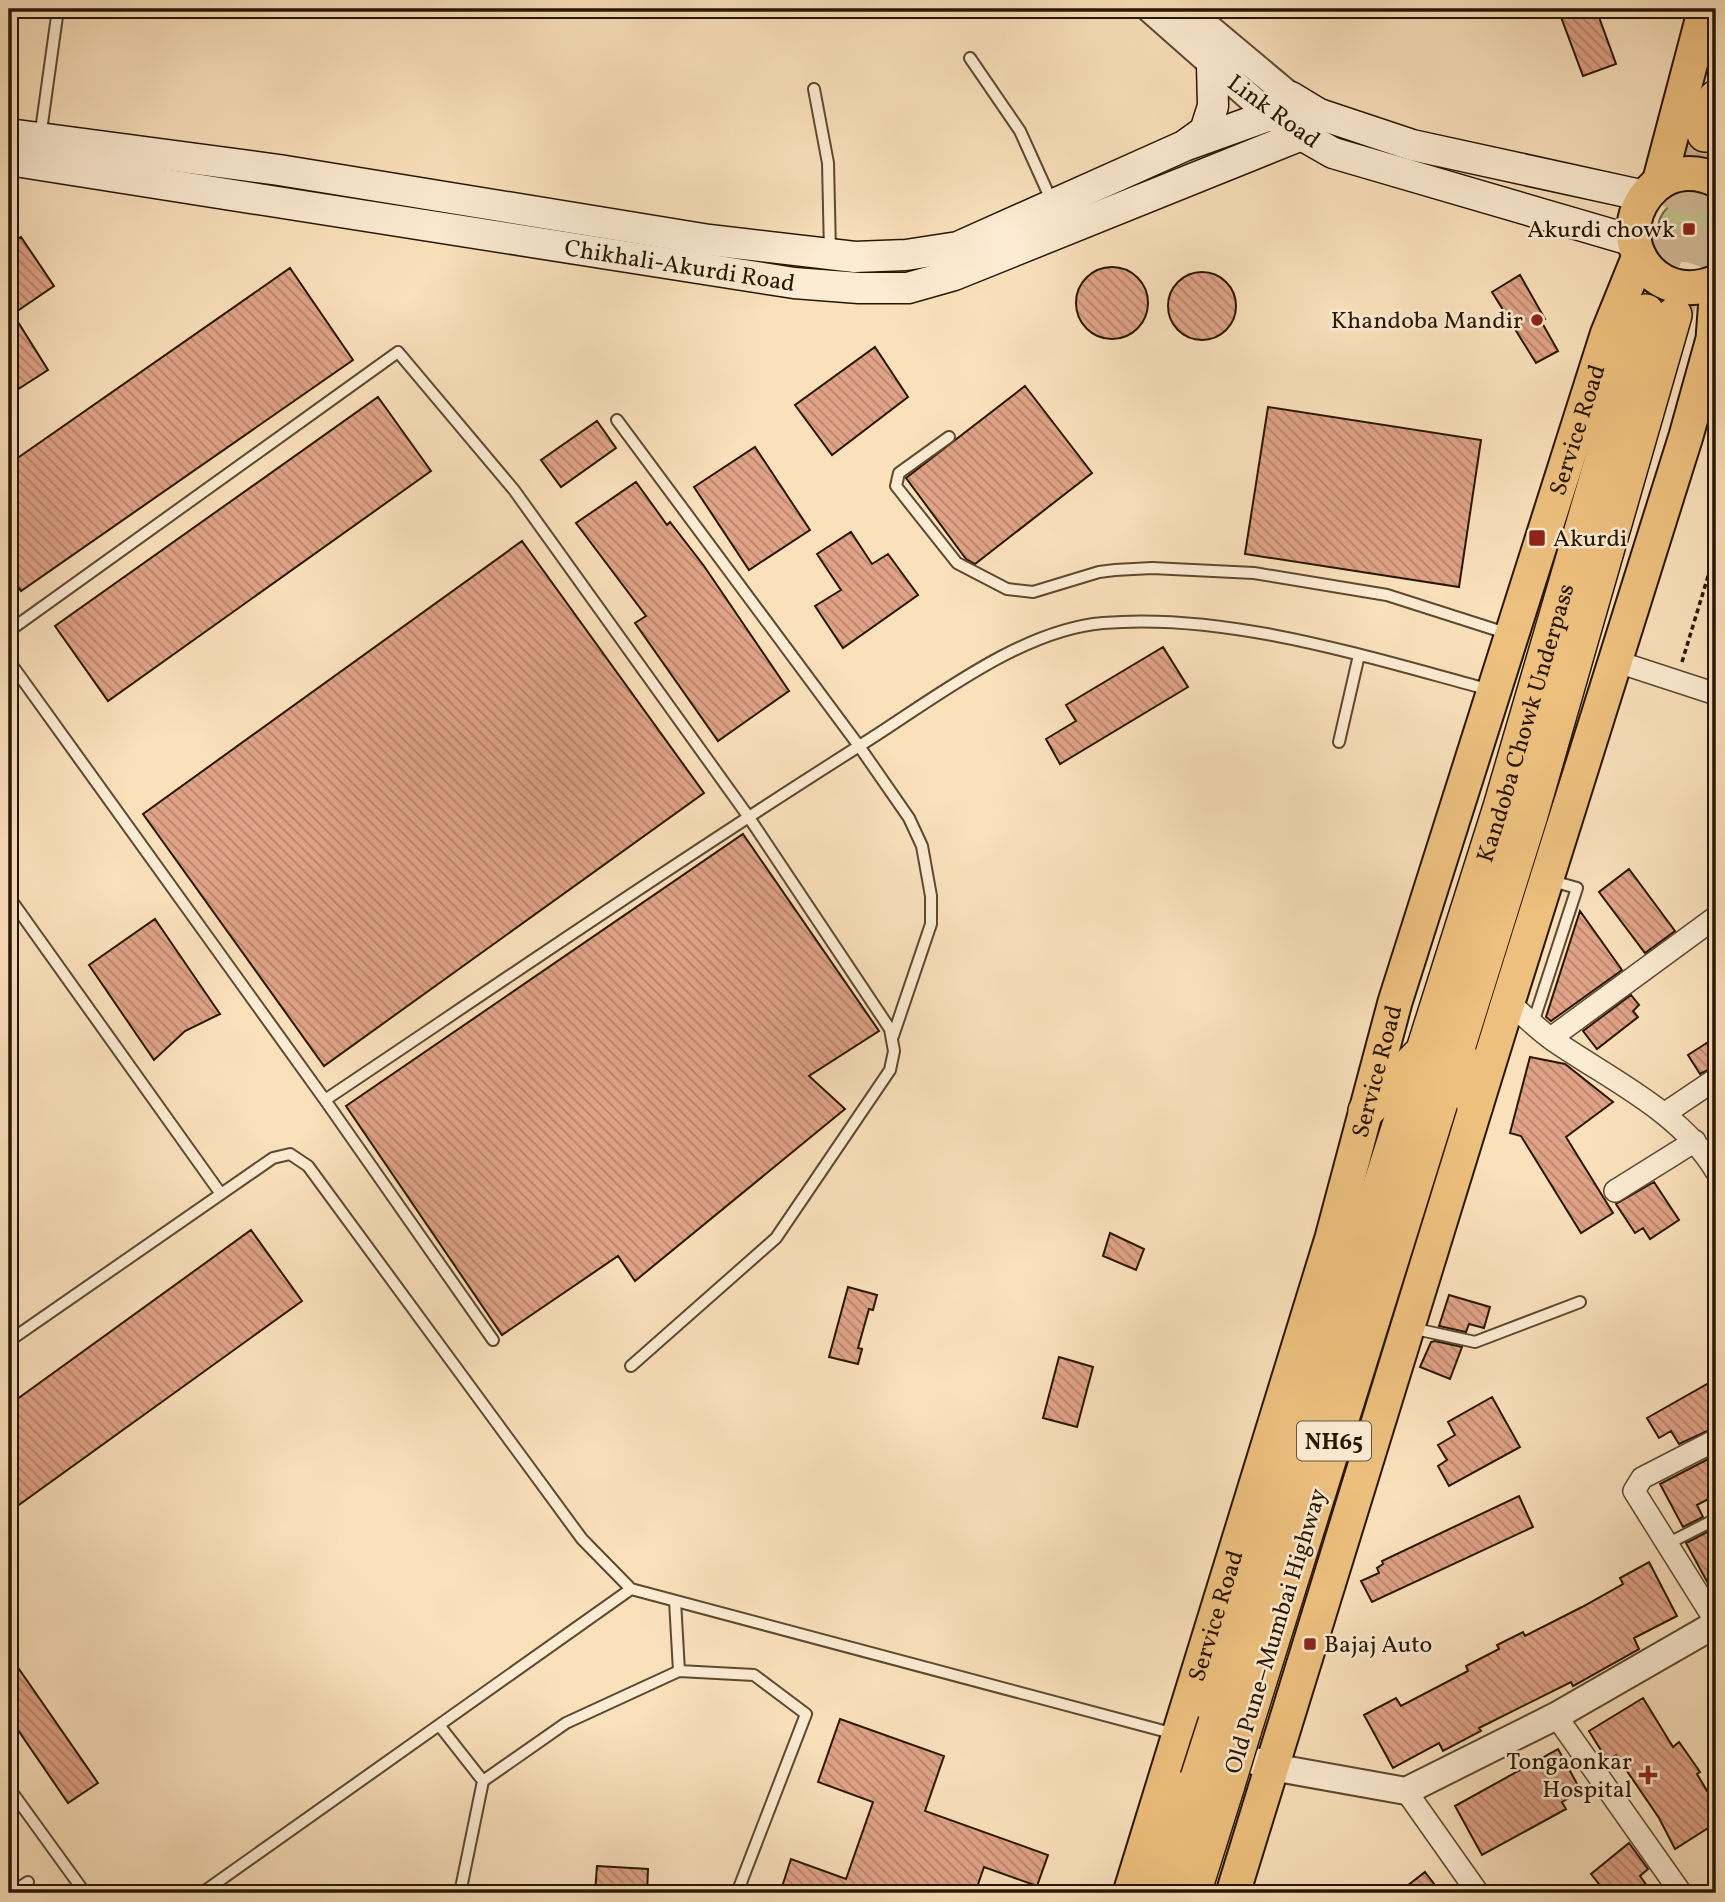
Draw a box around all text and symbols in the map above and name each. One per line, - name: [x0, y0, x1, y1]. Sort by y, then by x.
- street label: Link Road: [1220, 67, 1326, 158]
- place label: Akurdi chowk: [1527, 214, 1675, 248]
- marker: Akurdi chowk: [1681, 221, 1697, 237]
- street label: Chikhali-Akurdi Road: [562, 232, 797, 302]
- place label: Khandoba Mandir: [1331, 305, 1523, 339]
- marker: Khandoba Mandir: [1529, 312, 1545, 328]
- street label: Service Road: [1542, 361, 1616, 500]
- place label: Akurdi: [1553, 523, 1627, 557]
- marker: Akurdi: [1527, 528, 1547, 548]
- street label: Kandoba Chowk Underpass: [1469, 580, 1585, 867]
- street label: Service Road: [1345, 1002, 1412, 1142]
- road number: NH65: [1297, 1422, 1371, 1460]
- street label: Old Pune–Mumbai Highway: [1217, 1485, 1337, 1778]
- street label: Service Road: [1181, 1547, 1254, 1686]
- place label: Bajaj Auto: [1324, 1629, 1432, 1663]
- marker: Bajaj Auto: [1302, 1636, 1318, 1652]
- place label: Tongaonkar Hospital: [1506, 1746, 1632, 1808]
- marker: Tongaonkar Hospital: [1638, 1765, 1658, 1785]

